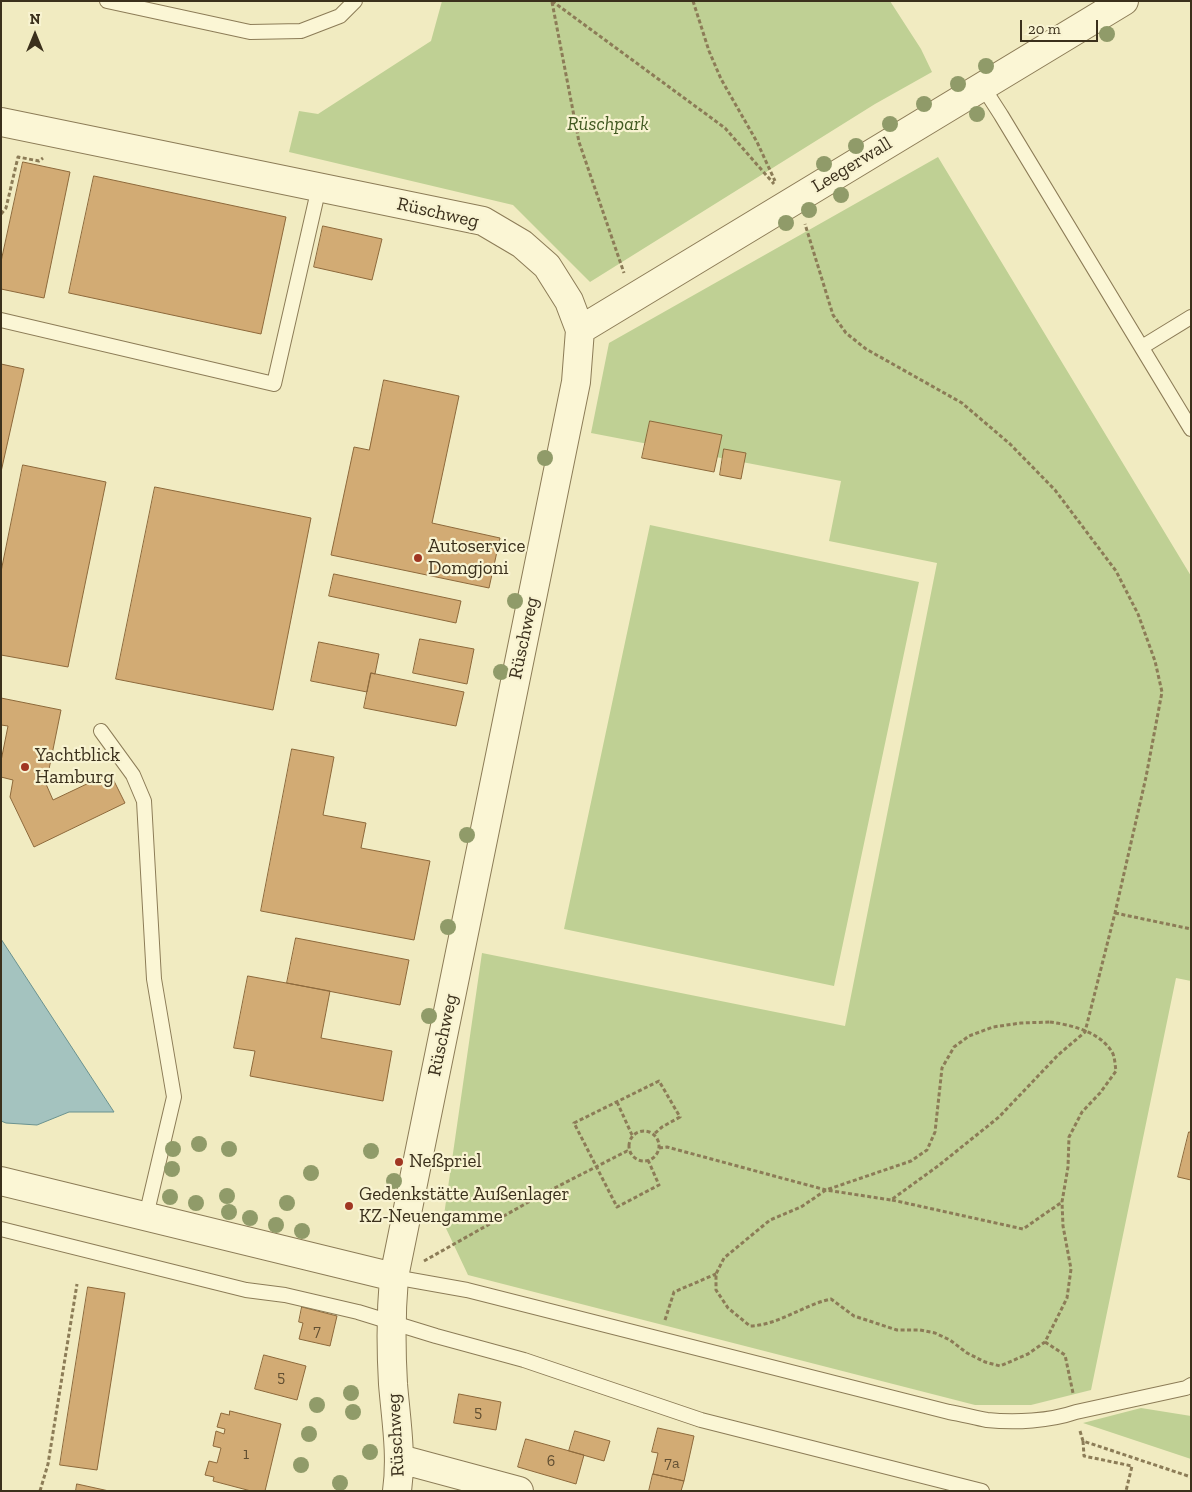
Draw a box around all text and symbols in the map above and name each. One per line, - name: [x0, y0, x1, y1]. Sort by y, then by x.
- north arrow: [10, 10, 60, 60]
- scale bar: [1022, 10, 1100, 42]
- text: N: [30, 11, 40, 28]
- text: 20 m: [1028, 20, 1061, 38]
- park label: Rüschpark: [567, 114, 649, 136]
- street label: Leegerwall: [808, 132, 896, 198]
- street label: Rüschweg: [395, 193, 481, 233]
- place label: Autoservice Domgjoni: [428, 536, 525, 580]
- marker: Autoservice Domgjoni: [412, 552, 424, 564]
- street label: Rüschweg: [504, 595, 544, 681]
- place label: Yachtblick Hamburg: [35, 745, 120, 789]
- marker: Yachtblick Hamburg: [19, 761, 31, 773]
- street label: Rüschweg: [423, 992, 463, 1078]
- place label: Neßpriel: [409, 1151, 482, 1173]
- marker: Neßpriel: [393, 1156, 405, 1168]
- place label: Gedenkstätte Außenlager KZ-Neuengamme: [359, 1184, 569, 1228]
- marker: Gedenkstätte Außenlager KZ-Neuengamme: [343, 1200, 355, 1212]
- house number: 7: [313, 1321, 321, 1341]
- house number: 5: [277, 1367, 285, 1387]
- street label: Rüschweg: [382, 1393, 410, 1477]
- house number: 5: [474, 1402, 482, 1422]
- house number: 1: [243, 1444, 249, 1464]
- house number: 6: [547, 1451, 555, 1471]
- house number: 7a: [664, 1453, 680, 1473]

